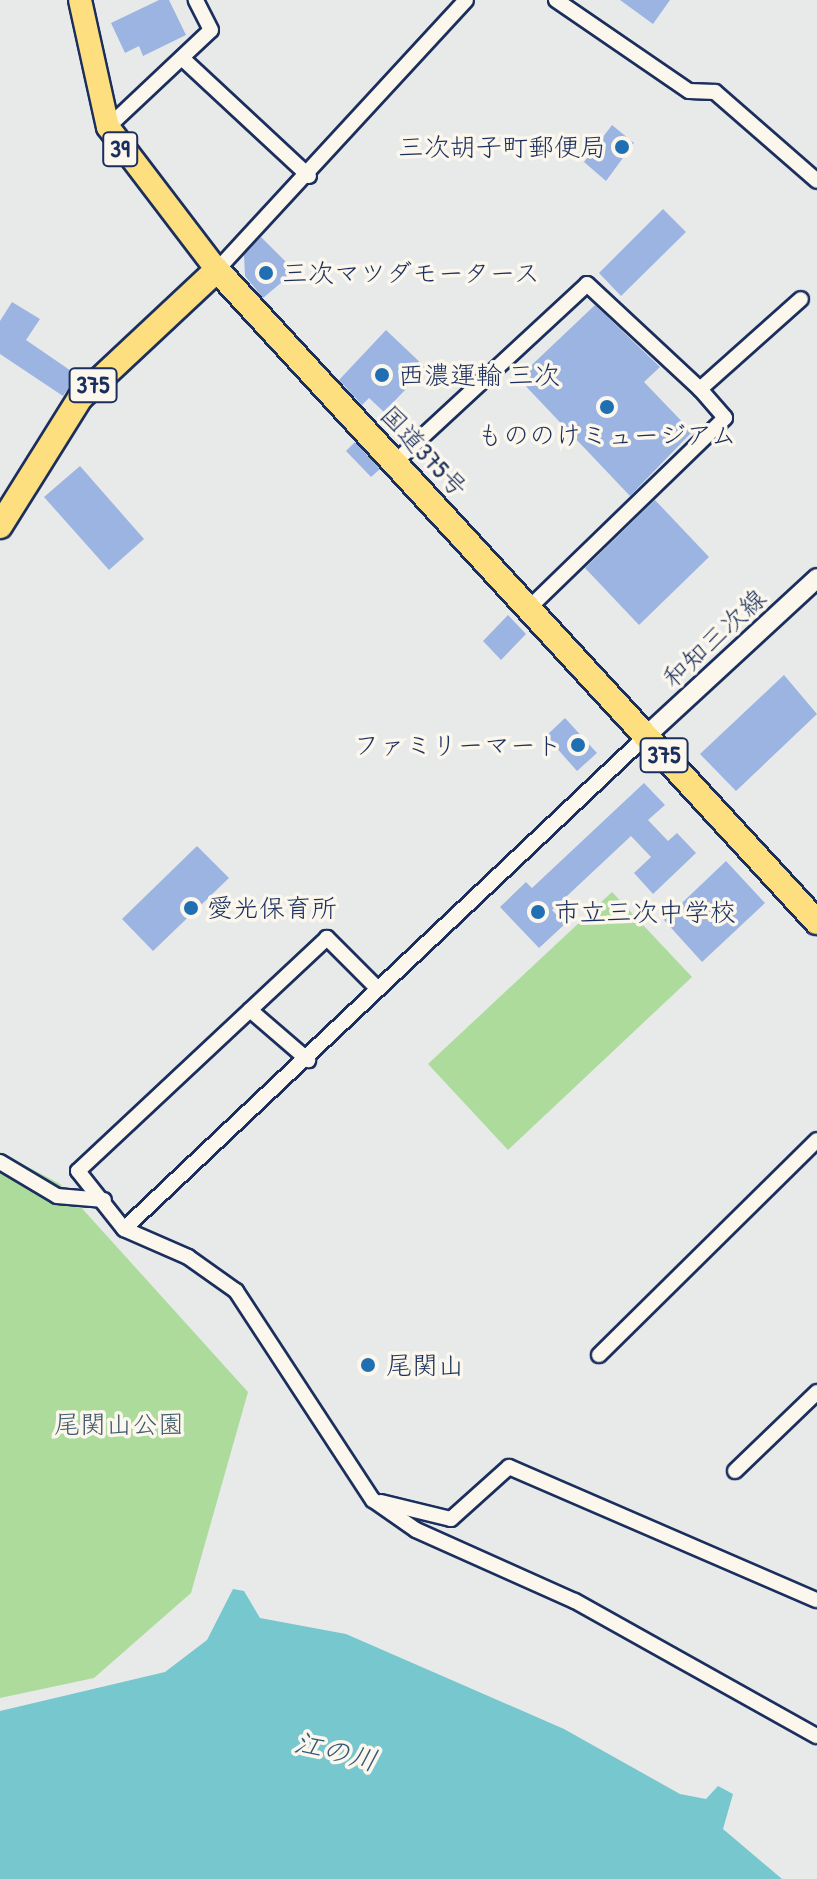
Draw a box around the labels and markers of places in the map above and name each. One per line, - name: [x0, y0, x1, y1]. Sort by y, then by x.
- place label: 三次胡子町郵便局: [398, 131, 606, 163]
- marker: 三次胡子町郵便局: [613, 138, 631, 156]
- place label: 三次マツダモータース: [282, 257, 542, 289]
- marker: 三次マツダモータース: [257, 264, 275, 282]
- place label: 西濃運輸 三次: [398, 359, 560, 391]
- marker: 西濃運輸 三次: [373, 366, 391, 384]
- marker: もののけミュージアム: [598, 398, 616, 416]
- place label: もののけミュージアム: [477, 419, 737, 451]
- place label: ファミリーマート: [354, 729, 562, 761]
- marker: ファミリーマート: [569, 736, 587, 754]
- place label: 愛光保育所: [207, 892, 337, 924]
- place label: 市立三次中学校: [554, 896, 736, 928]
- marker: 愛光保育所: [182, 899, 200, 917]
- marker: 市立三次中学校: [529, 903, 547, 921]
- place label: 尾関山: [386, 1349, 464, 1381]
- marker: 尾関山: [357, 1354, 379, 1376]

